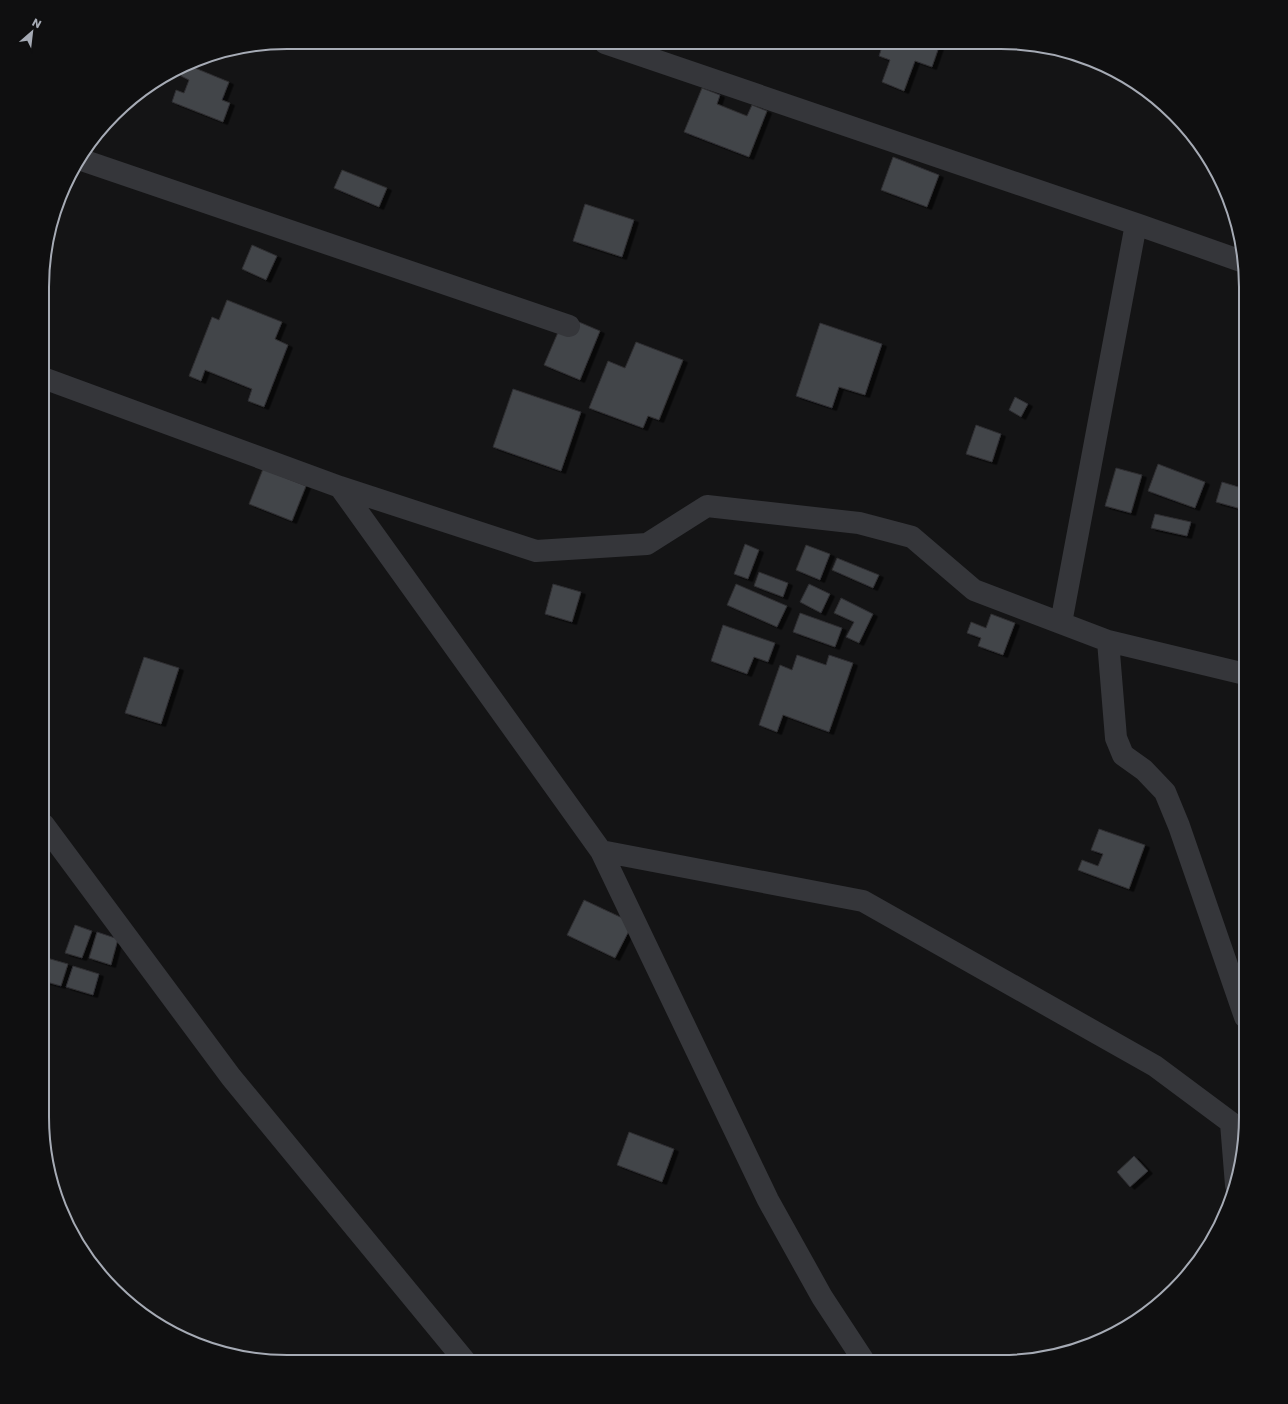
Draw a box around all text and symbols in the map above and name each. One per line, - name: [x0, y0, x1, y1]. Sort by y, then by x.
- north arrow: [12, 12, 52, 52]
- text: N: [29, 14, 44, 32]

